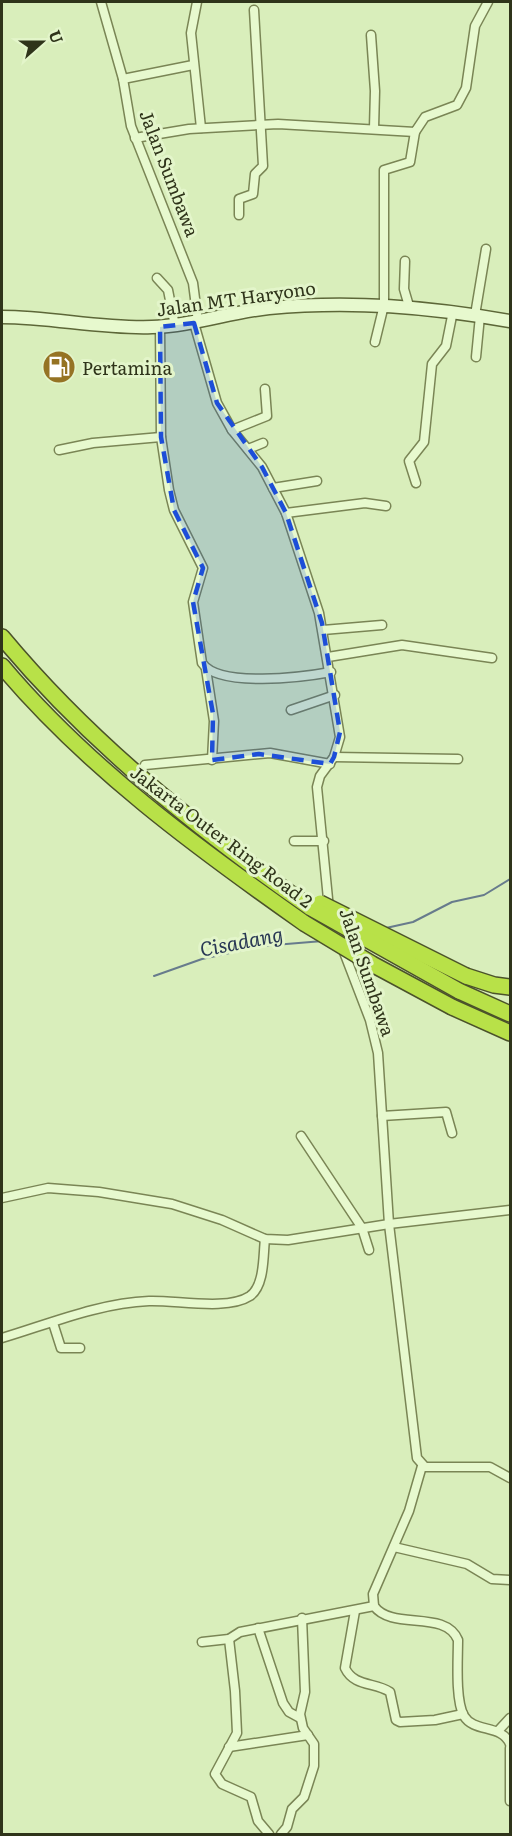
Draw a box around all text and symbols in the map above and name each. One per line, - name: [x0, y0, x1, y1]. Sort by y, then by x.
- north arrow: [12, 12, 72, 72]
- text: U: [43, 26, 71, 47]
- street label: Jalan Sumbawa: [133, 106, 207, 241]
- street label: Jalan MT Haryono: [155, 273, 317, 323]
- fuel station icon: Pertamina: [41, 349, 77, 385]
- place label: Pertamina: [82, 354, 172, 381]
- street label: Jakarta Outer Ring Road 2: [125, 758, 319, 914]
- street label: Jalan Sumbawa: [333, 904, 403, 1040]
- water label: Cisadang: [197, 917, 285, 963]

